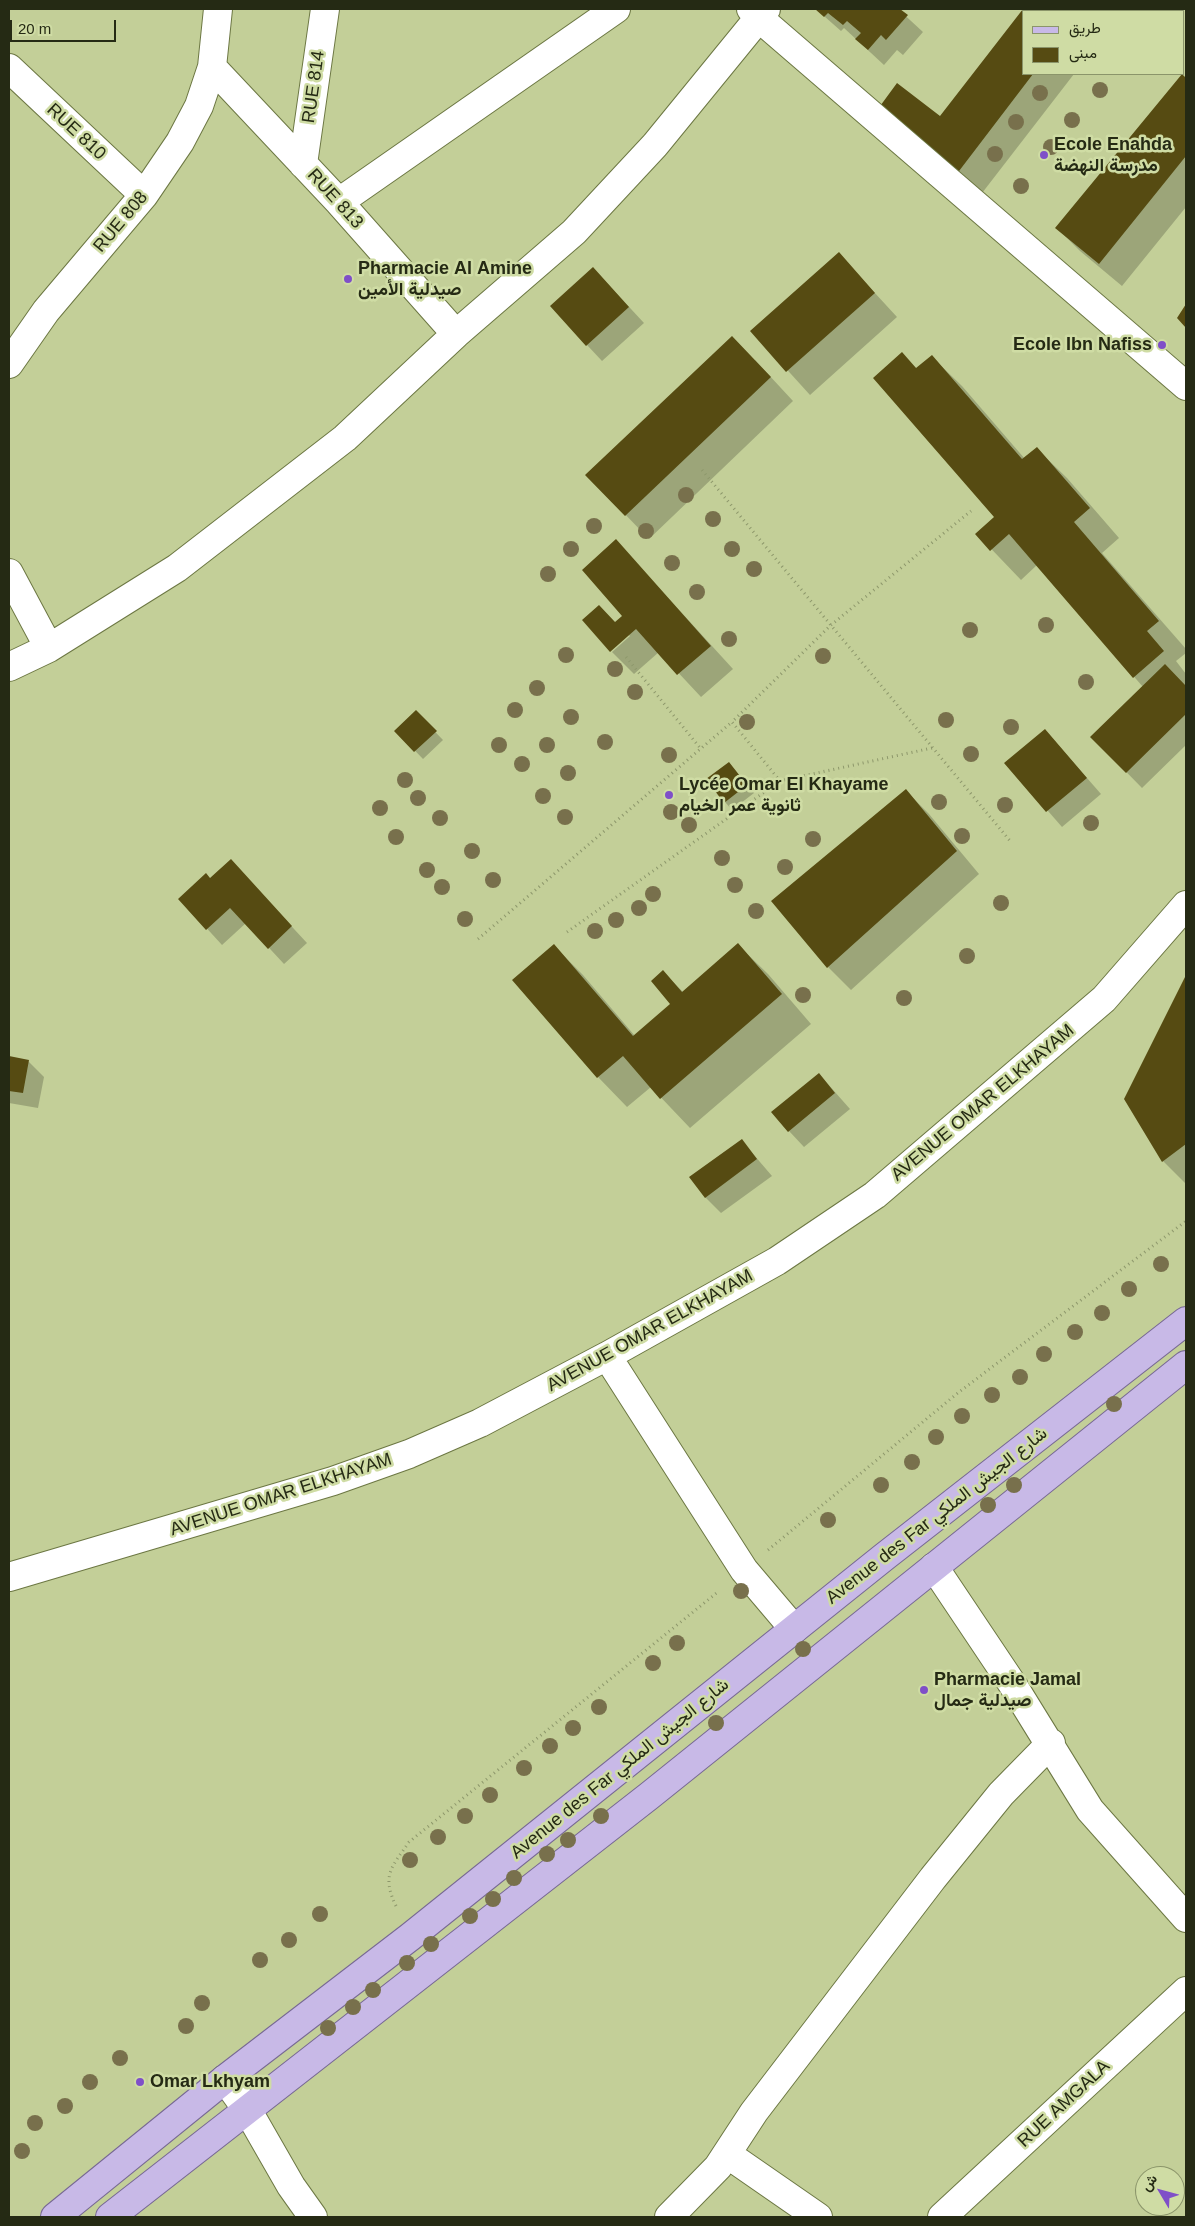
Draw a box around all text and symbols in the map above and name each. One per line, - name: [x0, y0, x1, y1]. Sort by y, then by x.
- scale bar: [12, 10, 119, 42]
- legend: [1022, 10, 1185, 75]
- text: طريق: [1069, 19, 1101, 36]
- text: 20 m: [18, 20, 51, 37]
- text: مبنى: [1069, 44, 1097, 61]
- street label: RUE 814: [298, 49, 330, 125]
- street label: RUE 810: [42, 99, 110, 165]
- place label: Ecole Enahda مدرسة النهضة: [1054, 134, 1172, 176]
- marker: Ecole Enahda مدرسة النهضة: [1038, 149, 1050, 161]
- street label: RUE 813: [303, 165, 367, 233]
- street label: RUE 808: [89, 187, 153, 257]
- place label: Pharmacie Al Amine صيدلية الأمين: [358, 258, 532, 300]
- marker: Pharmacie Al Amine صيدلية الأمين: [342, 273, 354, 285]
- place label: Ecole Ibn Nafiss: [1013, 334, 1152, 356]
- marker: Ecole Ibn Nafiss: [1156, 339, 1168, 351]
- place label: Lycée Omar El Khayame ثانوية عمر الخيام: [679, 774, 888, 816]
- marker: Lycée Omar El Khayame ثانوية عمر الخيام: [663, 789, 675, 801]
- street label: AVENUE OMAR ELKHAYAM: [887, 1020, 1079, 1186]
- street label: AVENUE OMAR ELKHAYAM: [543, 1265, 757, 1397]
- street label: Avenue des Far شارع الجيش الملكي: [822, 1423, 1052, 1609]
- street label: AVENUE OMAR ELKHAYAM: [167, 1449, 395, 1541]
- place label: Pharmacie Jamal صيدلية جمال: [934, 1669, 1081, 1712]
- street label: Avenue des Far شارع الجيش الملكي: [506, 1674, 734, 1864]
- marker: Pharmacie Jamal صيدلية جمال: [918, 1684, 930, 1696]
- street label: RUE AMGALA: [1013, 2056, 1115, 2152]
- place label: Omar Lkhyam: [150, 2071, 270, 2093]
- marker: Omar Lkhyam: [134, 2076, 146, 2088]
- north arrow: [1135, 2166, 1185, 2216]
- text: ش: [1137, 2171, 1160, 2194]

